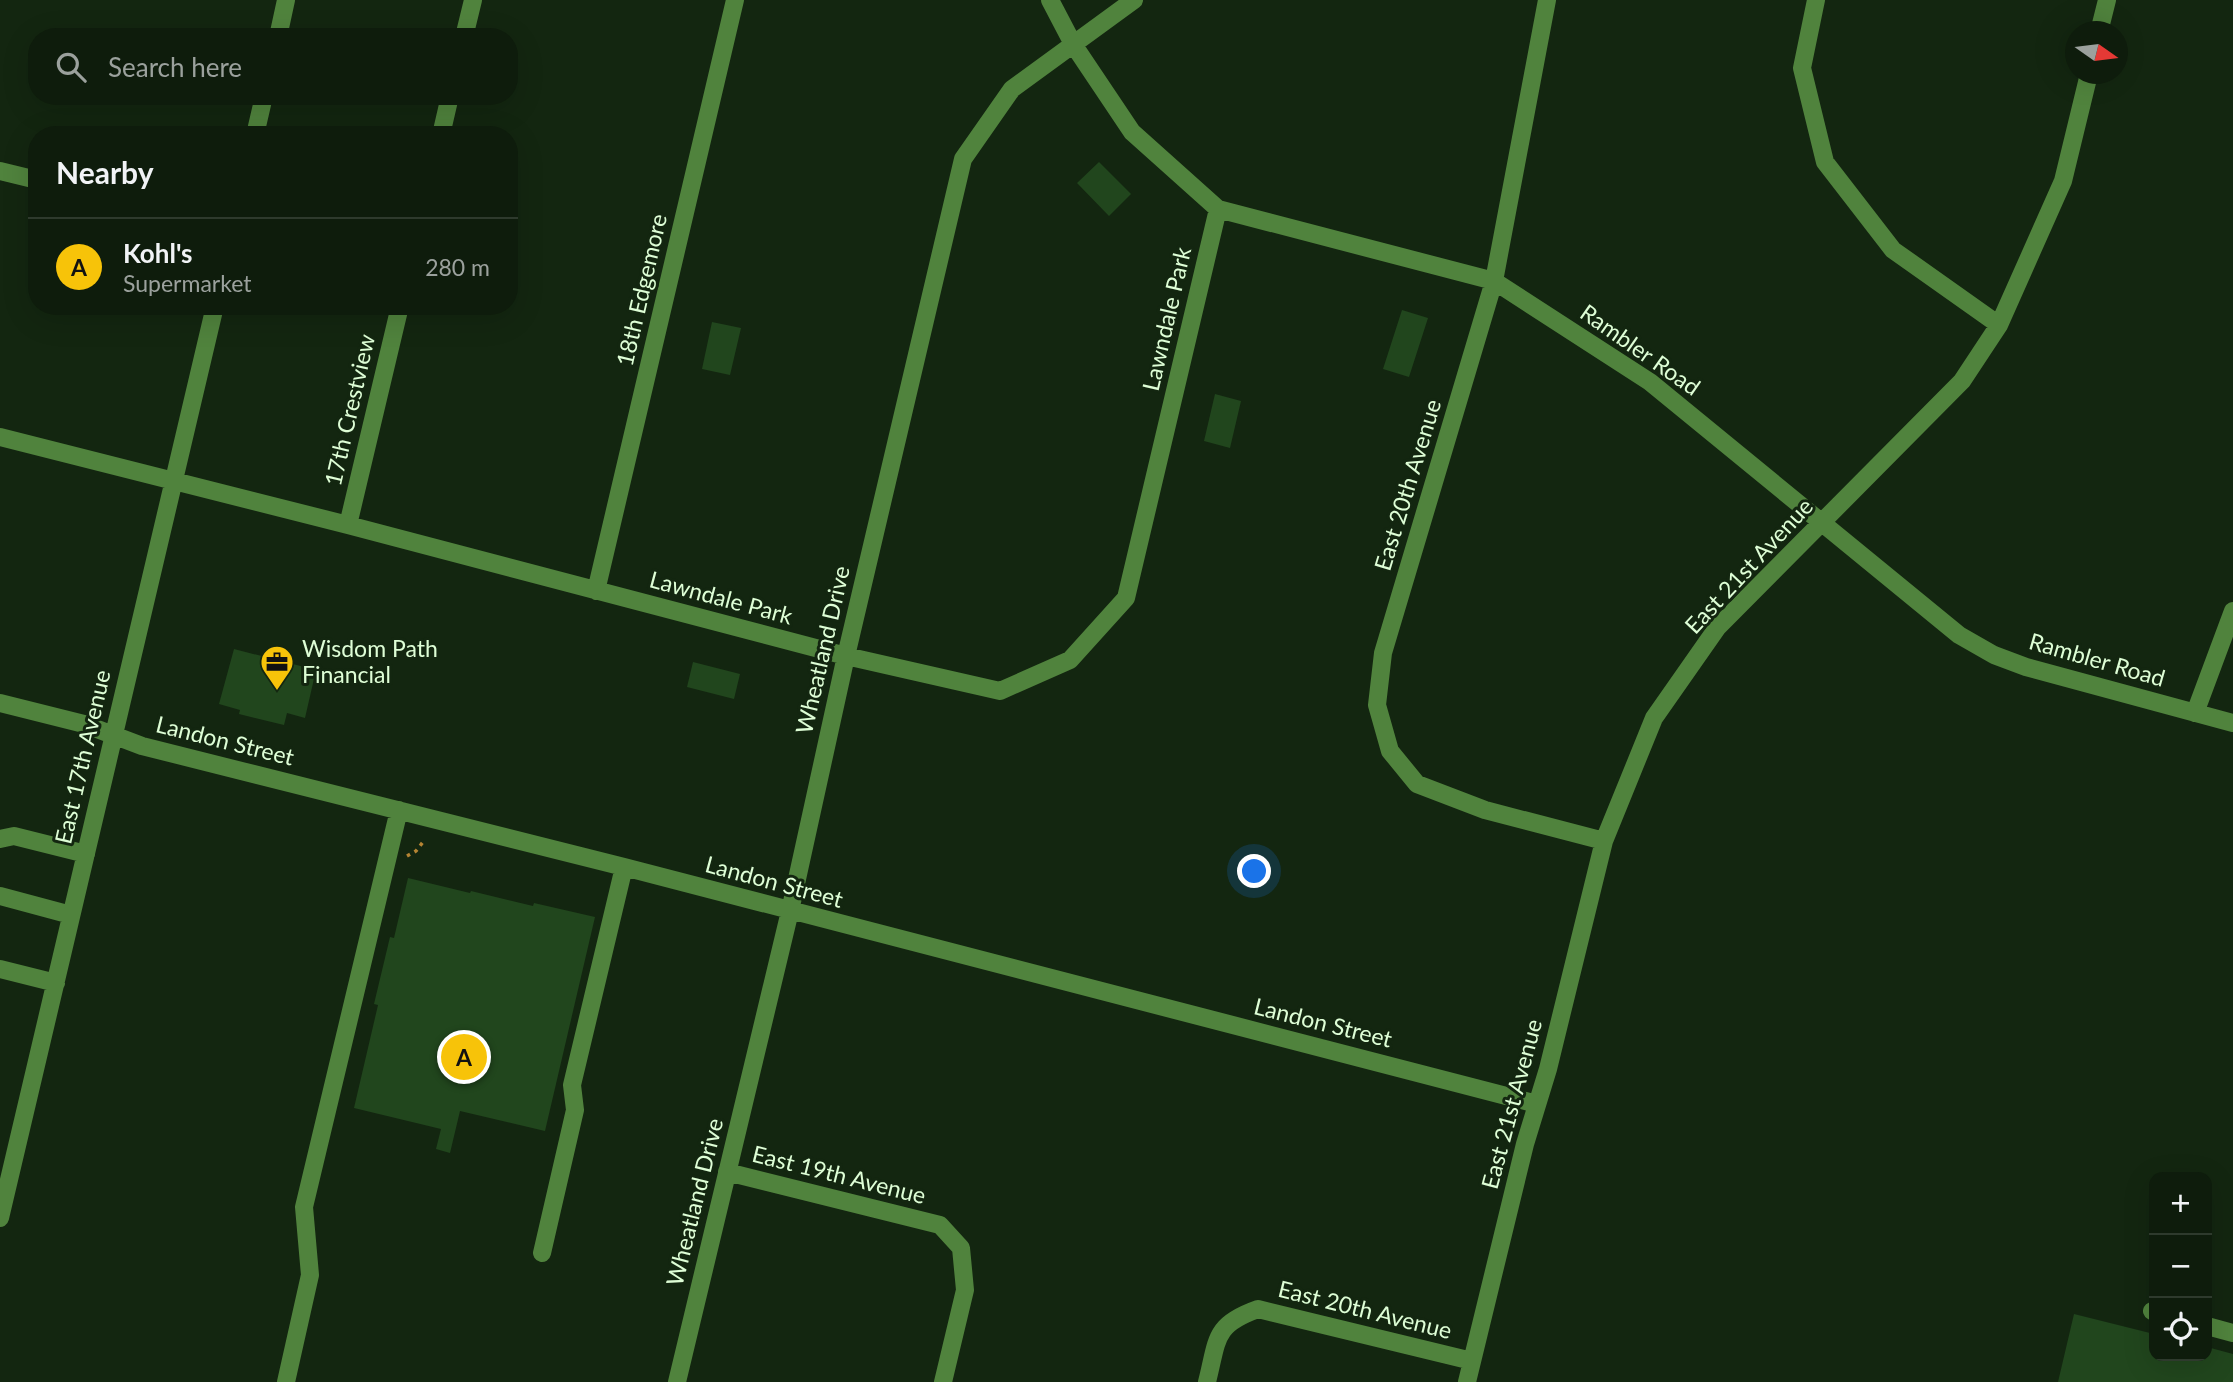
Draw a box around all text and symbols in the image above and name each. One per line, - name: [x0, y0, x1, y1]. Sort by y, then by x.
- north arrow: [2065, 21, 2128, 84]
- search box: [28, 28, 518, 105]
- icon: search: [52, 48, 90, 86]
- text: Search here: [108, 51, 242, 83]
- text: Nearby: [56, 154, 154, 190]
- street label: 18th Edgemore: [610, 211, 672, 369]
- text: Kohl's: [123, 237, 193, 269]
- street label: Lawndale Park: [1136, 244, 1196, 393]
- text: A: [71, 253, 87, 281]
- text: 280 m: [425, 253, 490, 281]
- text: Supermarket: [123, 269, 252, 297]
- street label: Rambler Road: [1575, 298, 1706, 401]
- street label: 17th Crestview: [318, 331, 380, 488]
- street label: East 20th Avenue: [1368, 396, 1446, 574]
- street label: East 21st Avenue: [1678, 492, 1818, 639]
- street label: Wheatland Drive: [789, 563, 855, 736]
- street label: Lawndale Park: [647, 565, 796, 630]
- street label: Rambler Road: [2026, 626, 2168, 692]
- place label: Wisdom Path Financial: [302, 634, 438, 688]
- office icon: Wisdom Path Financial: [258, 643, 296, 692]
- street label: East 17th Avenue: [48, 667, 116, 846]
- street label: Landon Street: [153, 709, 298, 771]
- street label: Landon Street: [702, 849, 847, 913]
- your location: [1237, 854, 1271, 888]
- street label: Landon Street: [1251, 991, 1396, 1053]
- street label: East 21st Avenue: [1475, 1016, 1547, 1192]
- pin: A: [441, 1031, 487, 1083]
- street label: Wheatland Drive: [660, 1115, 728, 1288]
- street label: East 19th Avenue: [750, 1139, 929, 1209]
- map controls: [2149, 1172, 2212, 1361]
- button: +: [2149, 1172, 2212, 1235]
- button: −: [2149, 1235, 2212, 1298]
- street label: East 20th Avenue: [1276, 1274, 1455, 1344]
- button: locate: [2149, 1298, 2212, 1361]

